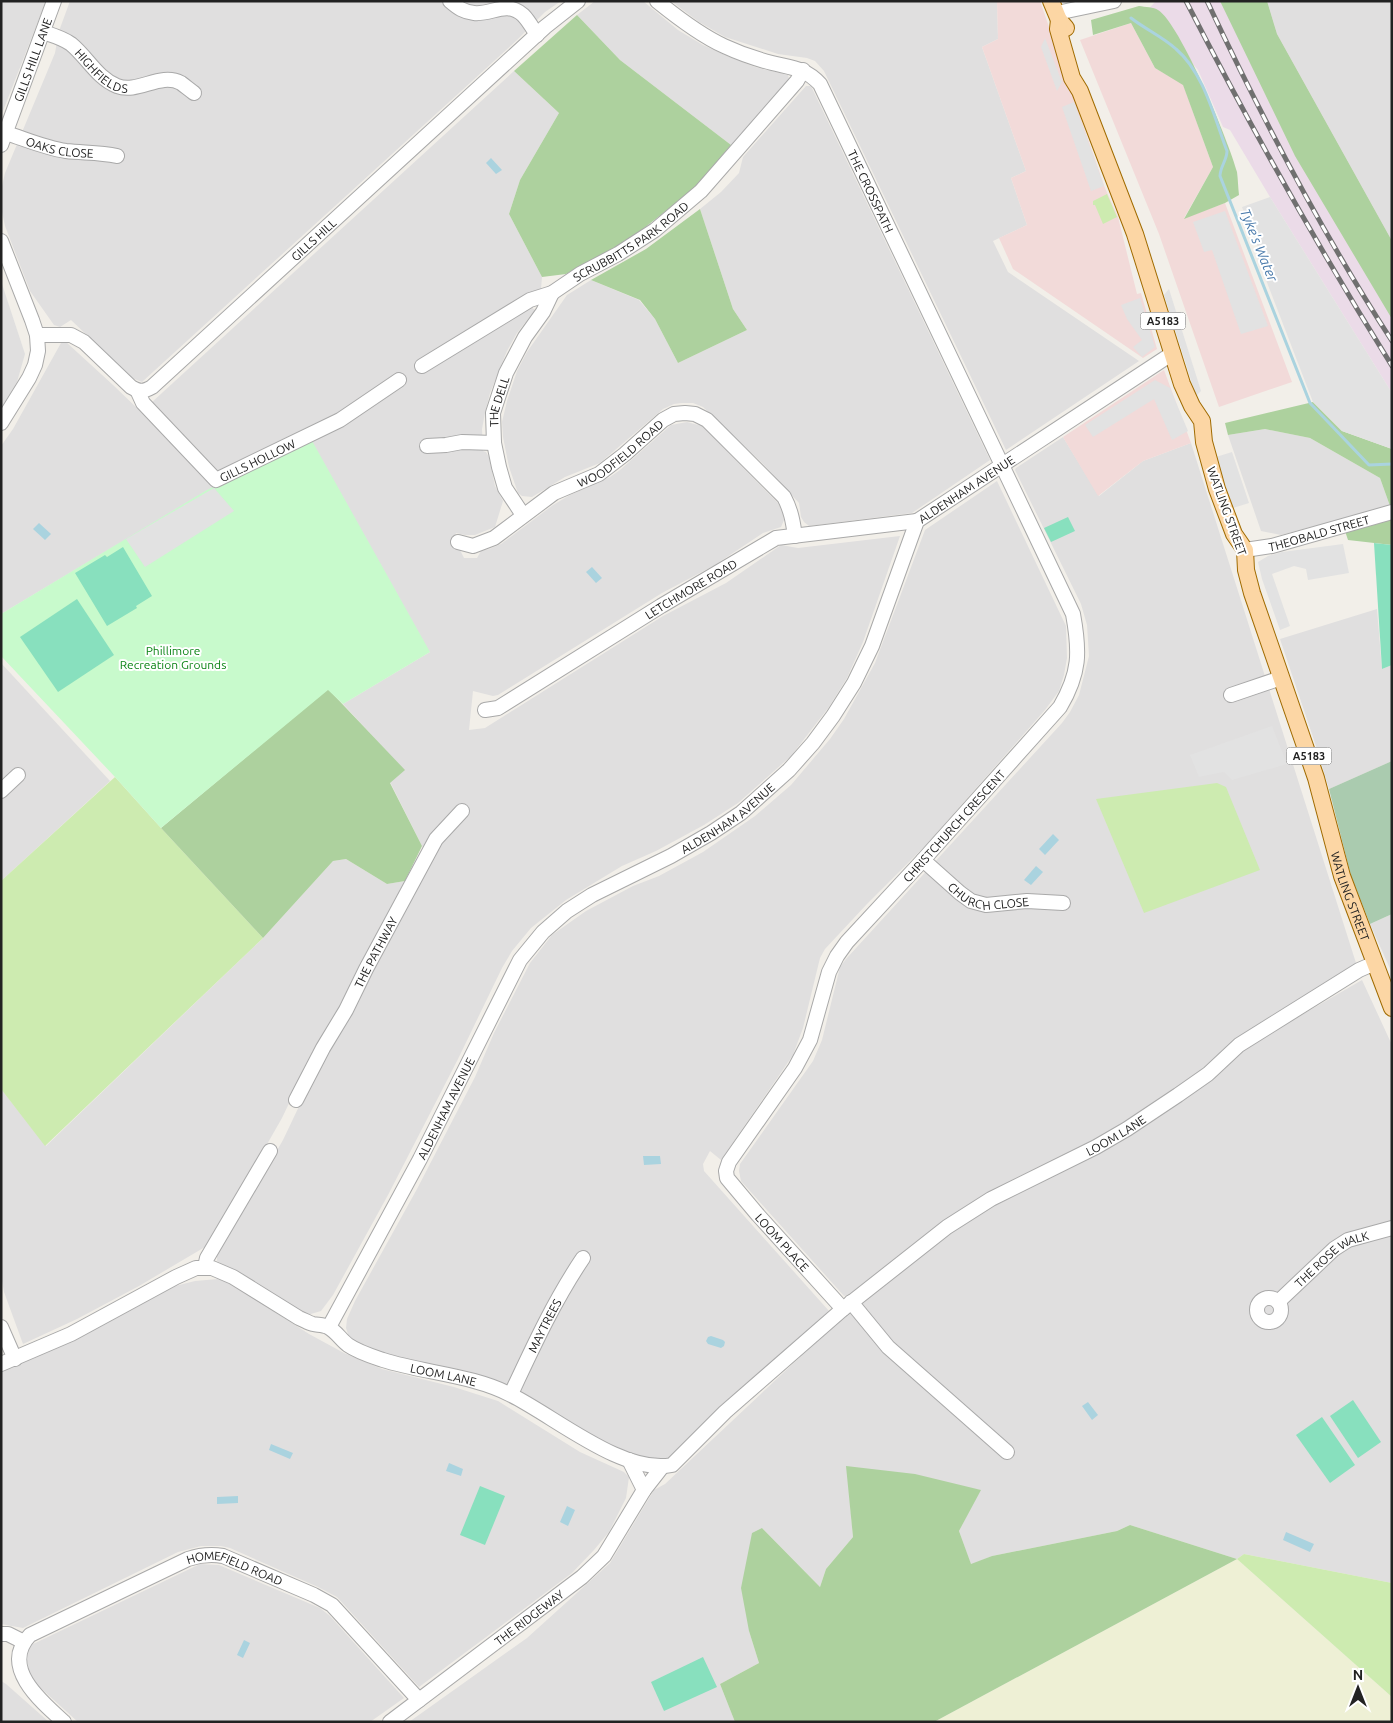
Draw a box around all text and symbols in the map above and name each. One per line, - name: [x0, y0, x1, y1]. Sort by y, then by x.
- street label: GILLS HILL LANE: [11, 16, 54, 103]
- street label: HIGHFIELDS: [73, 46, 128, 94]
- street label: OAKS CLOSE: [24, 134, 94, 159]
- street label: THE CROSSPATH: [846, 148, 896, 235]
- street label: SCRUBBITTS PARK ROAD: [570, 198, 691, 283]
- water label: Tyke's Water: [1237, 206, 1281, 285]
- street label: GILLS HILL: [288, 216, 338, 263]
- road number: A5183: [1140, 312, 1186, 330]
- street label: THE DELL: [486, 375, 511, 427]
- street label: WOODFIELD ROAD: [575, 417, 666, 489]
- street label: GILLS HOLLOW: [217, 436, 297, 484]
- street label: ALDENHAM AVENUE: [916, 452, 1017, 525]
- street label: WATLING STREET: [1205, 465, 1249, 558]
- street label: THEOBALD STREET: [1268, 512, 1371, 553]
- street label: LETCHMORE ROAD: [642, 556, 739, 621]
- park label: Phillimore Recreation Grounds: [120, 644, 226, 671]
- road number: A5183: [1286, 748, 1332, 764]
- street label: CHRISTCHURCH CRESCENT: [900, 767, 1008, 885]
- street label: ALDENHAM AVENUE: [678, 780, 777, 856]
- street label: WATLING STREET: [1329, 850, 1373, 943]
- street label: CHURCH CLOSE: [946, 879, 1030, 912]
- street label: THE PATHWAY: [351, 914, 399, 990]
- street label: ALDENHAM AVENUE: [415, 1055, 477, 1161]
- street label: LOOM LANE: [1084, 1112, 1148, 1158]
- street label: LOOM PLACE: [753, 1211, 812, 1274]
- street label: THE ROSE WALK: [1292, 1228, 1371, 1289]
- street label: MAYTREES: [525, 1296, 563, 1354]
- street label: LOOM LANE: [409, 1361, 478, 1388]
- street label: HOMEFIELD ROAD: [185, 1548, 285, 1587]
- street label: THE RIDGEWAY: [492, 1587, 566, 1647]
- north arrow: [1333, 1663, 1383, 1713]
- text: N: [1353, 1667, 1363, 1683]

